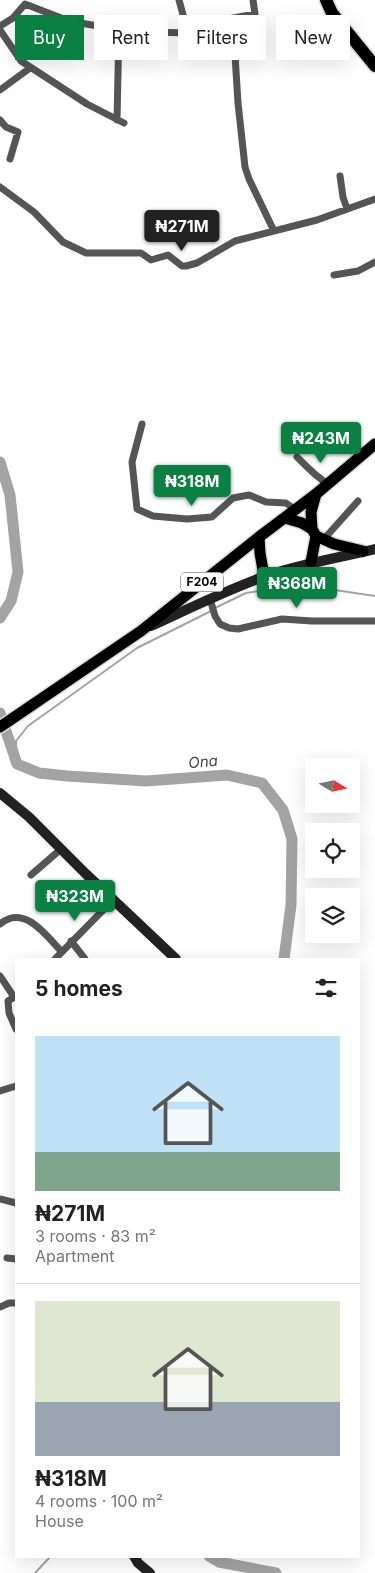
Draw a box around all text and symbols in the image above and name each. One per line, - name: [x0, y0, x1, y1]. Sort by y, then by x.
- chip: Buy: [15, 15, 84, 60]
- chip: Rent: [94, 15, 168, 60]
- chip: Filters: [178, 15, 266, 60]
- chip: New: [276, 15, 350, 60]
- pin: ₦271M: [147, 210, 217, 252]
- text: ₦271M: [155, 216, 209, 236]
- pin: ₦243M: [286, 422, 356, 464]
- text: ₦243M: [292, 428, 350, 448]
- pin: ₦318M: [157, 464, 227, 507]
- text: ₦318M: [165, 471, 219, 491]
- pin: ₦368M: [262, 566, 332, 609]
- road number: F204: [181, 572, 223, 592]
- text: ₦368M: [268, 573, 326, 593]
- water label: Ona: [187, 751, 219, 772]
- north arrow: [305, 758, 360, 812]
- map controls: [305, 758, 360, 943]
- button: locate: [305, 823, 360, 878]
- pin: ₦323M: [40, 880, 110, 922]
- text: ₦323M: [46, 886, 104, 906]
- button: layers: [305, 888, 360, 943]
- icon: filters: [312, 974, 340, 1002]
- text: 5 homes: [35, 976, 123, 1001]
- icon: home: [143, 1068, 233, 1158]
- text: ₦271M: [35, 1201, 105, 1226]
- text: 3 rooms · 83 m²: [35, 1226, 156, 1246]
- text: Apartment: [35, 1246, 115, 1266]
- icon: home: [143, 1334, 233, 1424]
- text: ₦318M: [35, 1466, 107, 1491]
- text: 4 rooms · 100 m²: [35, 1491, 163, 1511]
- text: House: [35, 1511, 84, 1531]

